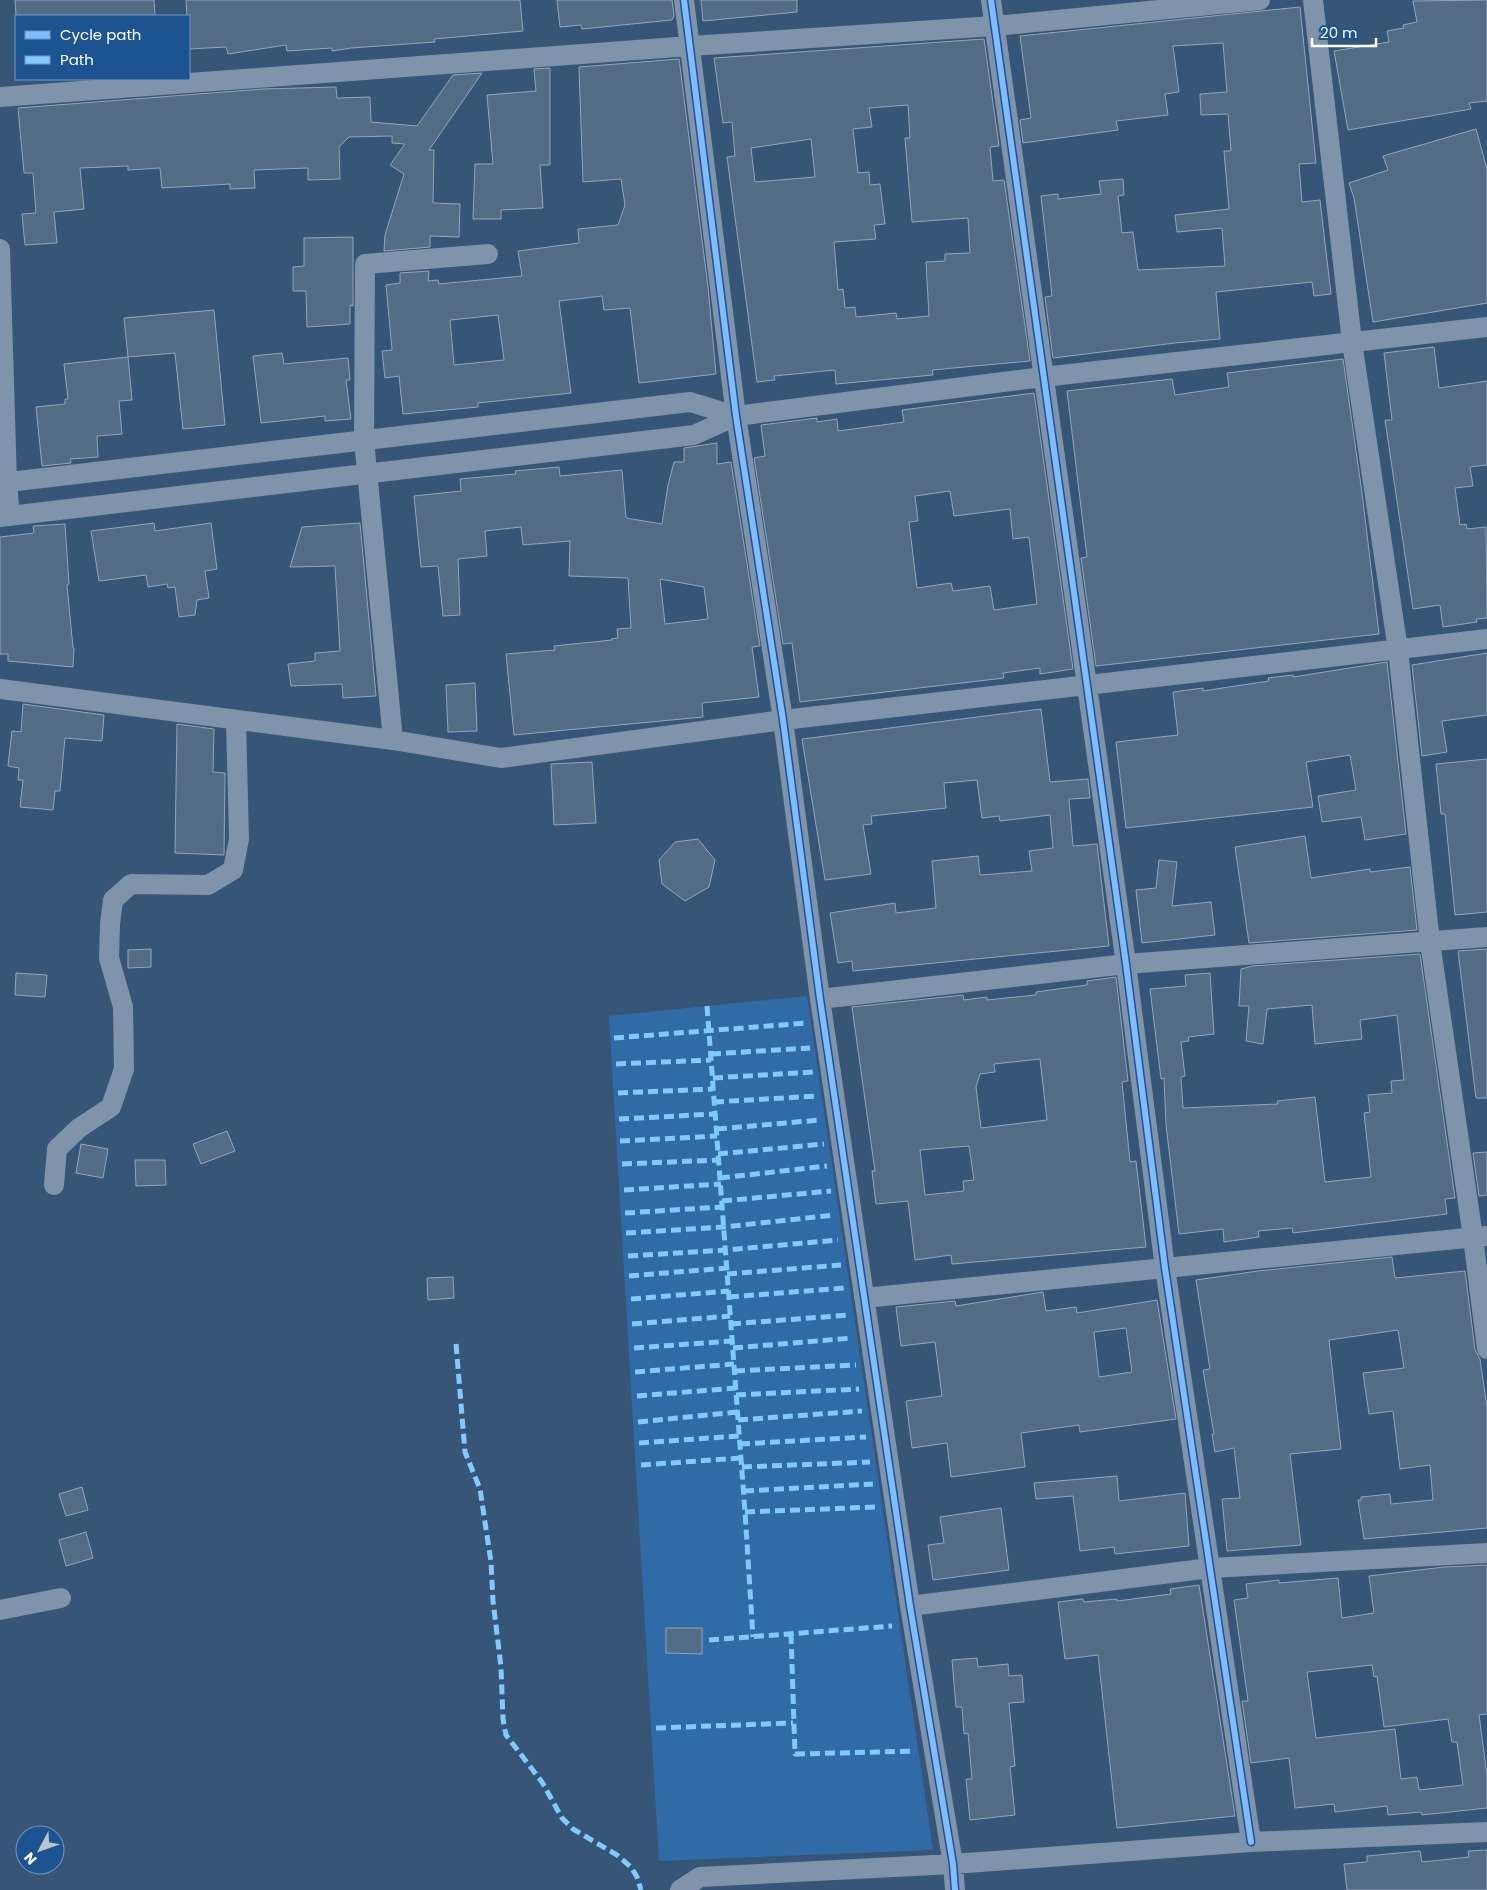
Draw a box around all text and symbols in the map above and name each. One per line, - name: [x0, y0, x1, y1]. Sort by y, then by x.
- legend: [15, 15, 190, 80]
- scale bar: [1312, 15, 1376, 47]
- text: 20 m: [1320, 22, 1358, 43]
- text: Cycle path: [60, 24, 141, 45]
- text: Path: [60, 49, 94, 70]
- north arrow: [15, 1825, 65, 1875]
- text: N: [19, 1848, 41, 1869]

